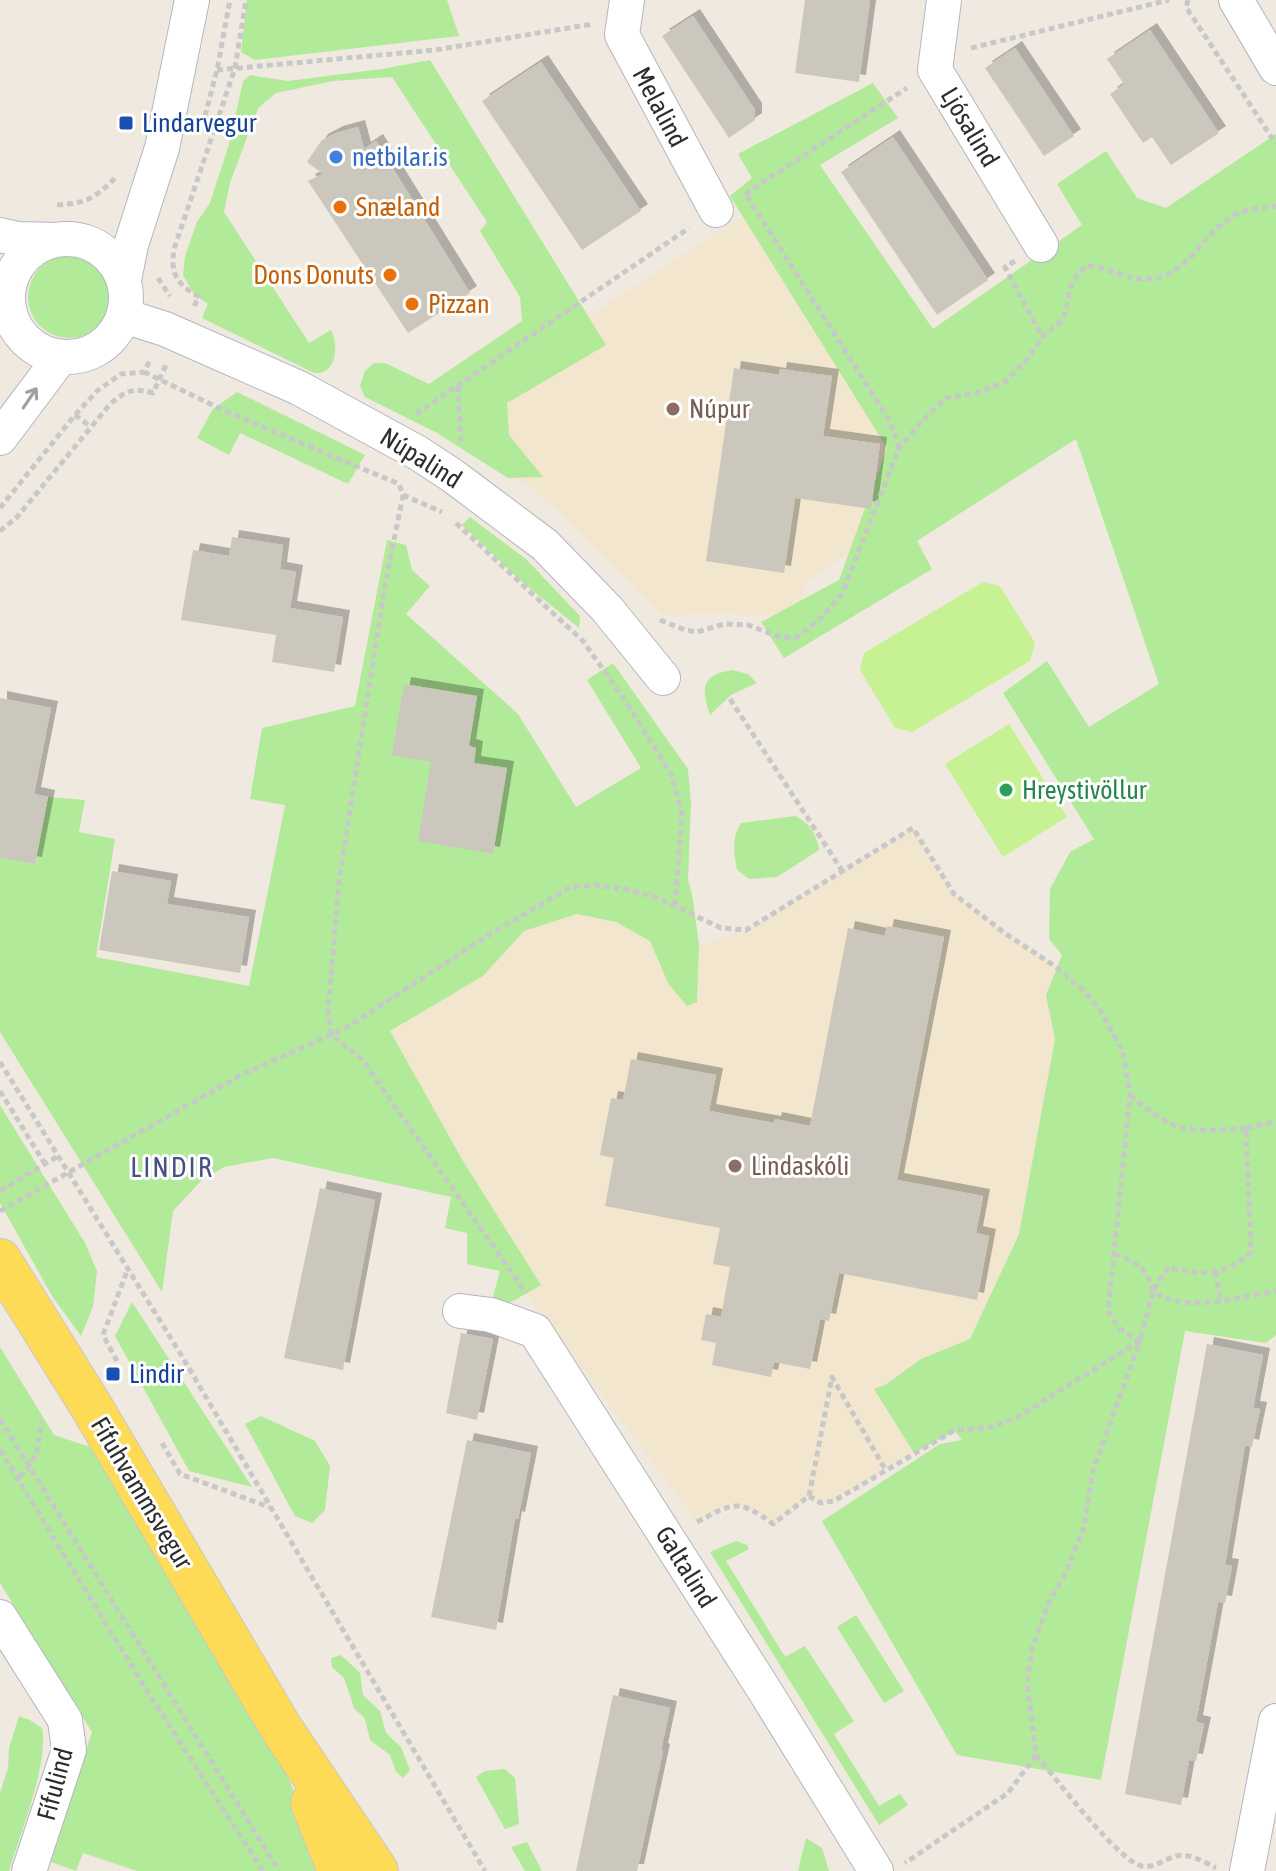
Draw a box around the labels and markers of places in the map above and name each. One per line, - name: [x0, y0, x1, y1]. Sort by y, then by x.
- place label: Lindarvegur: [142, 108, 257, 138]
- marker: Lindarvegur: [117, 114, 135, 132]
- place label: netbilar.is: [352, 142, 448, 172]
- marker: netbilar.is: [327, 148, 345, 166]
- place label: Snæland: [356, 192, 440, 222]
- marker: Snæland: [331, 198, 349, 216]
- place label: Dons Donuts: [253, 260, 374, 290]
- marker: Dons Donuts: [381, 266, 399, 284]
- place label: Pizzan: [428, 289, 490, 319]
- marker: Pizzan: [403, 295, 421, 313]
- place label: Núpur: [689, 394, 750, 424]
- marker: Núpur: [664, 400, 682, 418]
- place label: Hreystivöllur: [1022, 775, 1147, 805]
- marker: Hreystivöllur: [997, 781, 1015, 799]
- place label: Lindaskóli: [751, 1151, 849, 1181]
- marker: Lindaskóli: [726, 1157, 744, 1175]
- place label: Lindir: [129, 1359, 184, 1389]
- marker: Lindir: [104, 1365, 122, 1383]

